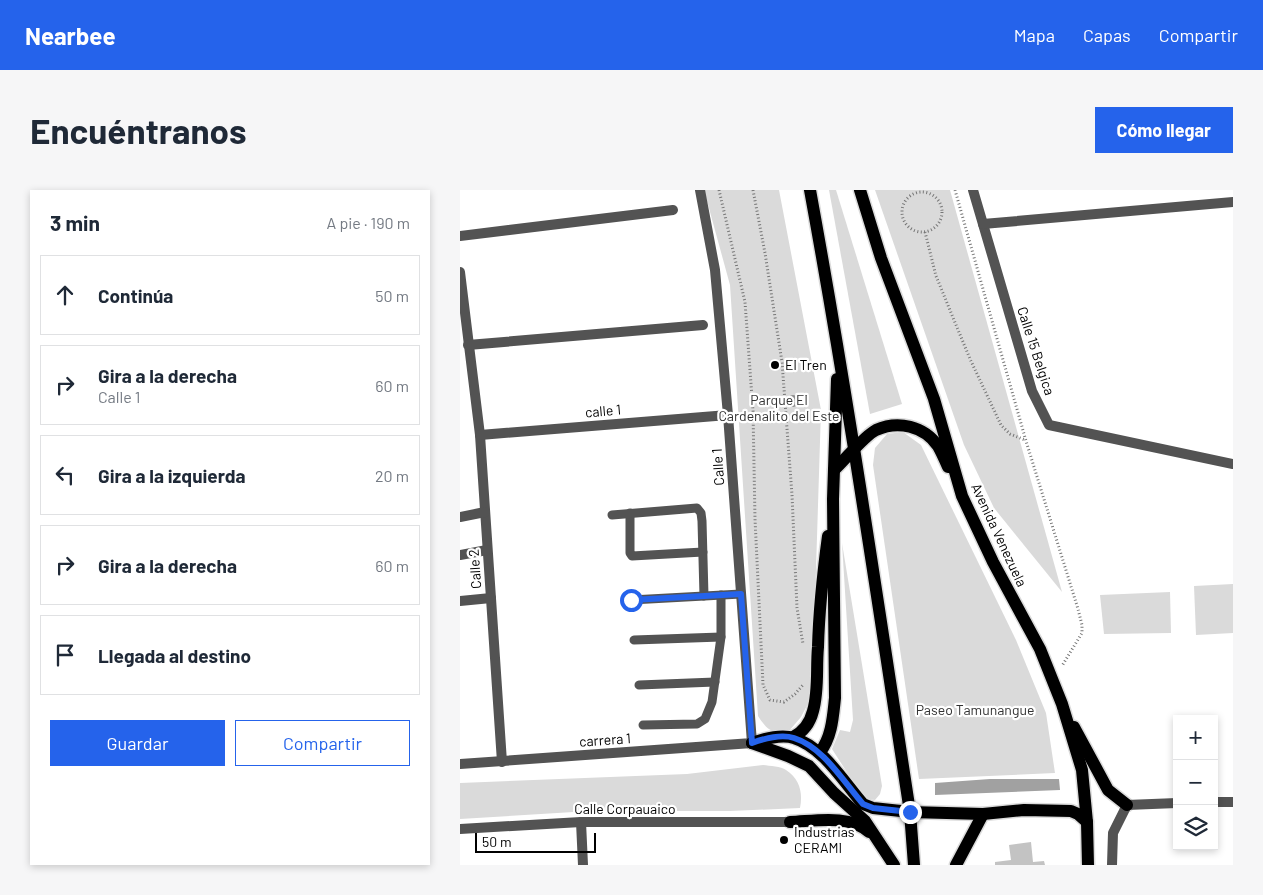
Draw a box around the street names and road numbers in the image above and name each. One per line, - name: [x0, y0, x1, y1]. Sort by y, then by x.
- street label: Calle 15 Belgica: [1014, 304, 1059, 397]
- street label: calle 1: [584, 400, 622, 421]
- street label: Calle 1: [708, 448, 727, 486]
- street label: Avenida Venezuela: [968, 480, 1031, 589]
- street label: Calle 2: [465, 549, 484, 589]
- street label: carrera 1: [578, 729, 631, 750]
- street label: Calle Corpauaico: [574, 800, 676, 817]

